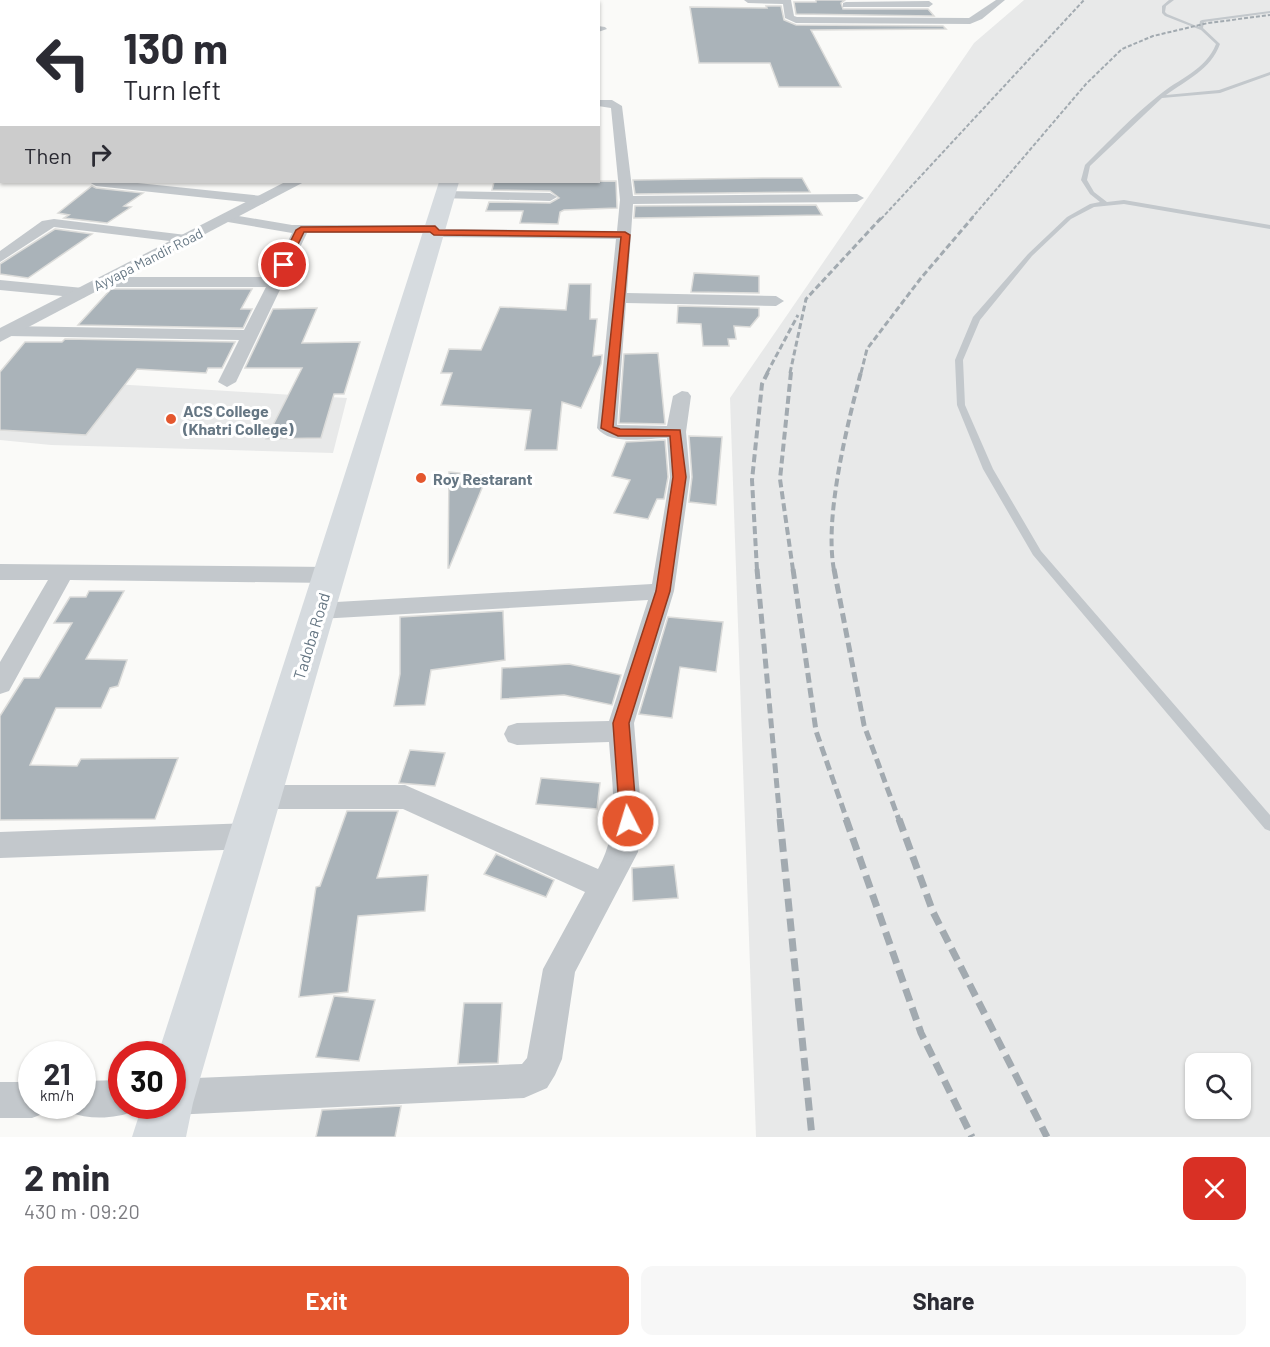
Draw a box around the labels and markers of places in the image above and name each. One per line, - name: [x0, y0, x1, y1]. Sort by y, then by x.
- pin: [258, 239, 309, 290]
- place label: ACS College (Khatri College): [182, 401, 294, 438]
- marker: ACS College (Khatri College): [164, 412, 178, 426]
- place label: Roy Restarant: [433, 469, 533, 488]
- marker: Roy Restarant: [414, 471, 428, 485]

